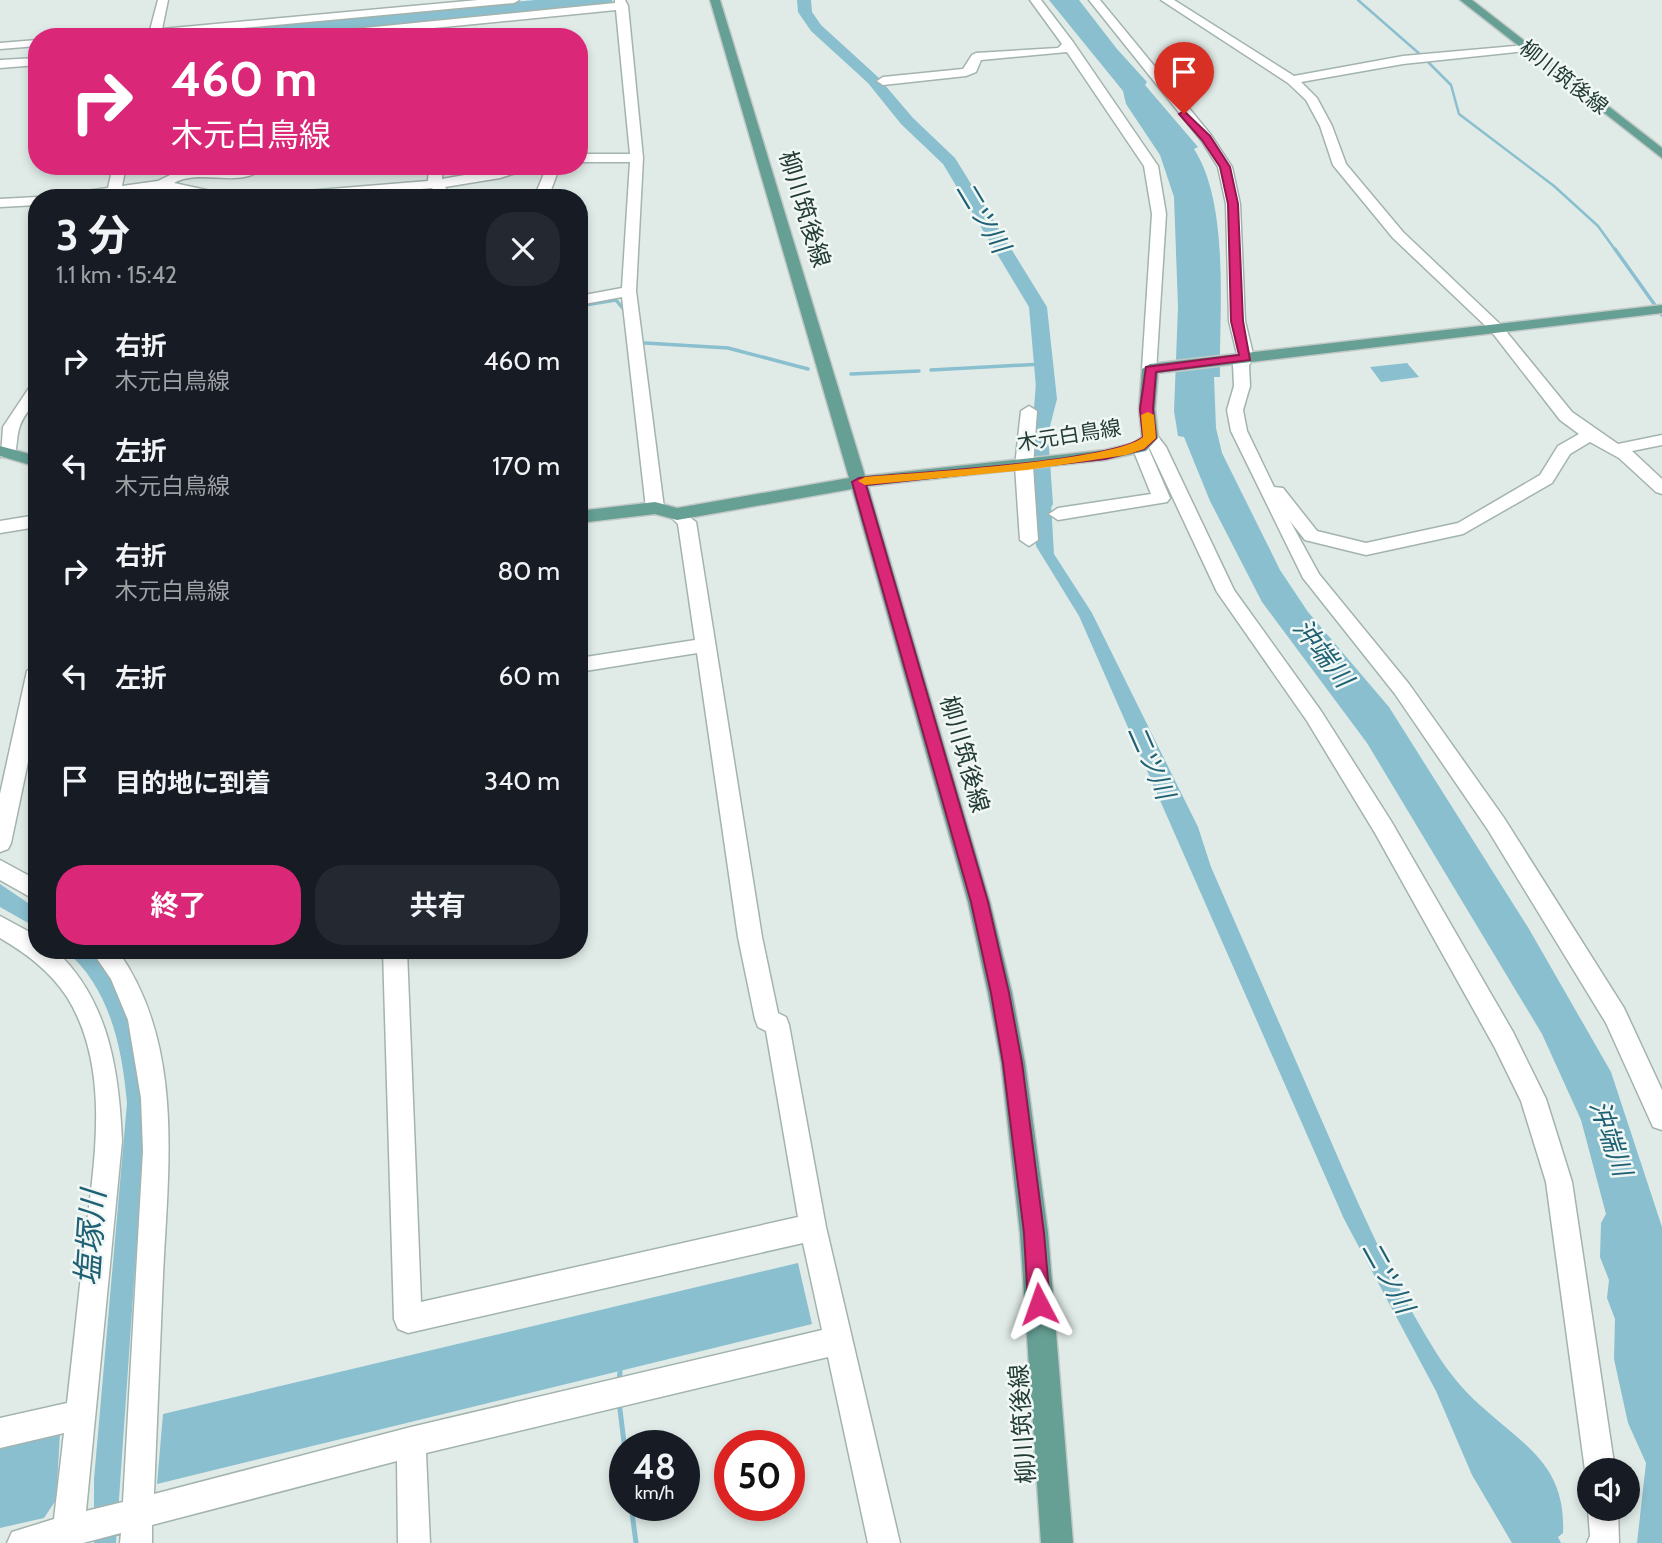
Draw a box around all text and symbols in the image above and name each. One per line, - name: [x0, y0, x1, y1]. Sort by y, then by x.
- street label: 柳川筑後線: [1515, 35, 1613, 119]
- pin: [1154, 42, 1214, 114]
- text: 460 m: [171, 49, 317, 108]
- icon: arrive: [1165, 53, 1203, 91]
- icon: right: [56, 56, 147, 147]
- text: 木元白鳥線: [171, 115, 331, 154]
- street label: 柳川筑後線: [774, 147, 836, 271]
- water label: 二ツ川: [949, 175, 1018, 261]
- text: 3 分: [56, 209, 130, 261]
- button: close: [486, 212, 560, 286]
- text: 1.1 km · 15:42: [56, 261, 177, 289]
- text: 右折: [115, 330, 167, 362]
- icon: right: [56, 342, 94, 380]
- text: 460 m: [483, 345, 560, 377]
- text: 木元白鳥線: [115, 367, 230, 395]
- street label: 木元白鳥線: [1015, 414, 1123, 456]
- text: 左折: [115, 435, 167, 467]
- icon: left: [56, 447, 94, 485]
- text: 170 m: [492, 450, 560, 482]
- text: 木元白鳥線: [115, 472, 230, 500]
- text: 右折: [115, 540, 167, 572]
- icon: right: [56, 552, 94, 590]
- text: 80 m: [497, 555, 560, 587]
- text: 木元白鳥線: [115, 577, 230, 605]
- water label: 沖端川: [1286, 612, 1361, 696]
- icon: left: [56, 657, 94, 695]
- text: 60 m: [498, 660, 560, 692]
- text: 左折: [115, 662, 167, 694]
- street label: 柳川筑後線: [935, 692, 995, 816]
- water label: 二ツ川: [1121, 720, 1183, 807]
- icon: arrive: [56, 762, 94, 800]
- text: 340 m: [484, 765, 560, 797]
- text: 目的地に到着: [115, 767, 271, 799]
- button: 終了: [56, 865, 301, 945]
- button: 共有: [315, 865, 560, 945]
- water label: 沖端川: [1583, 1096, 1640, 1183]
- water label: 塩塚川: [67, 1186, 113, 1287]
- water label: 二ツ川: [1355, 1235, 1422, 1321]
- position arrow: [1002, 1267, 1076, 1341]
- street label: 柳川筑後線: [1003, 1363, 1041, 1485]
- speed limit sign: 50: [714, 1430, 805, 1521]
- text: 48: [633, 1445, 676, 1488]
- map controls: [1577, 1458, 1640, 1521]
- button: sound: [1577, 1458, 1640, 1521]
- text: km/h: [635, 1482, 674, 1504]

